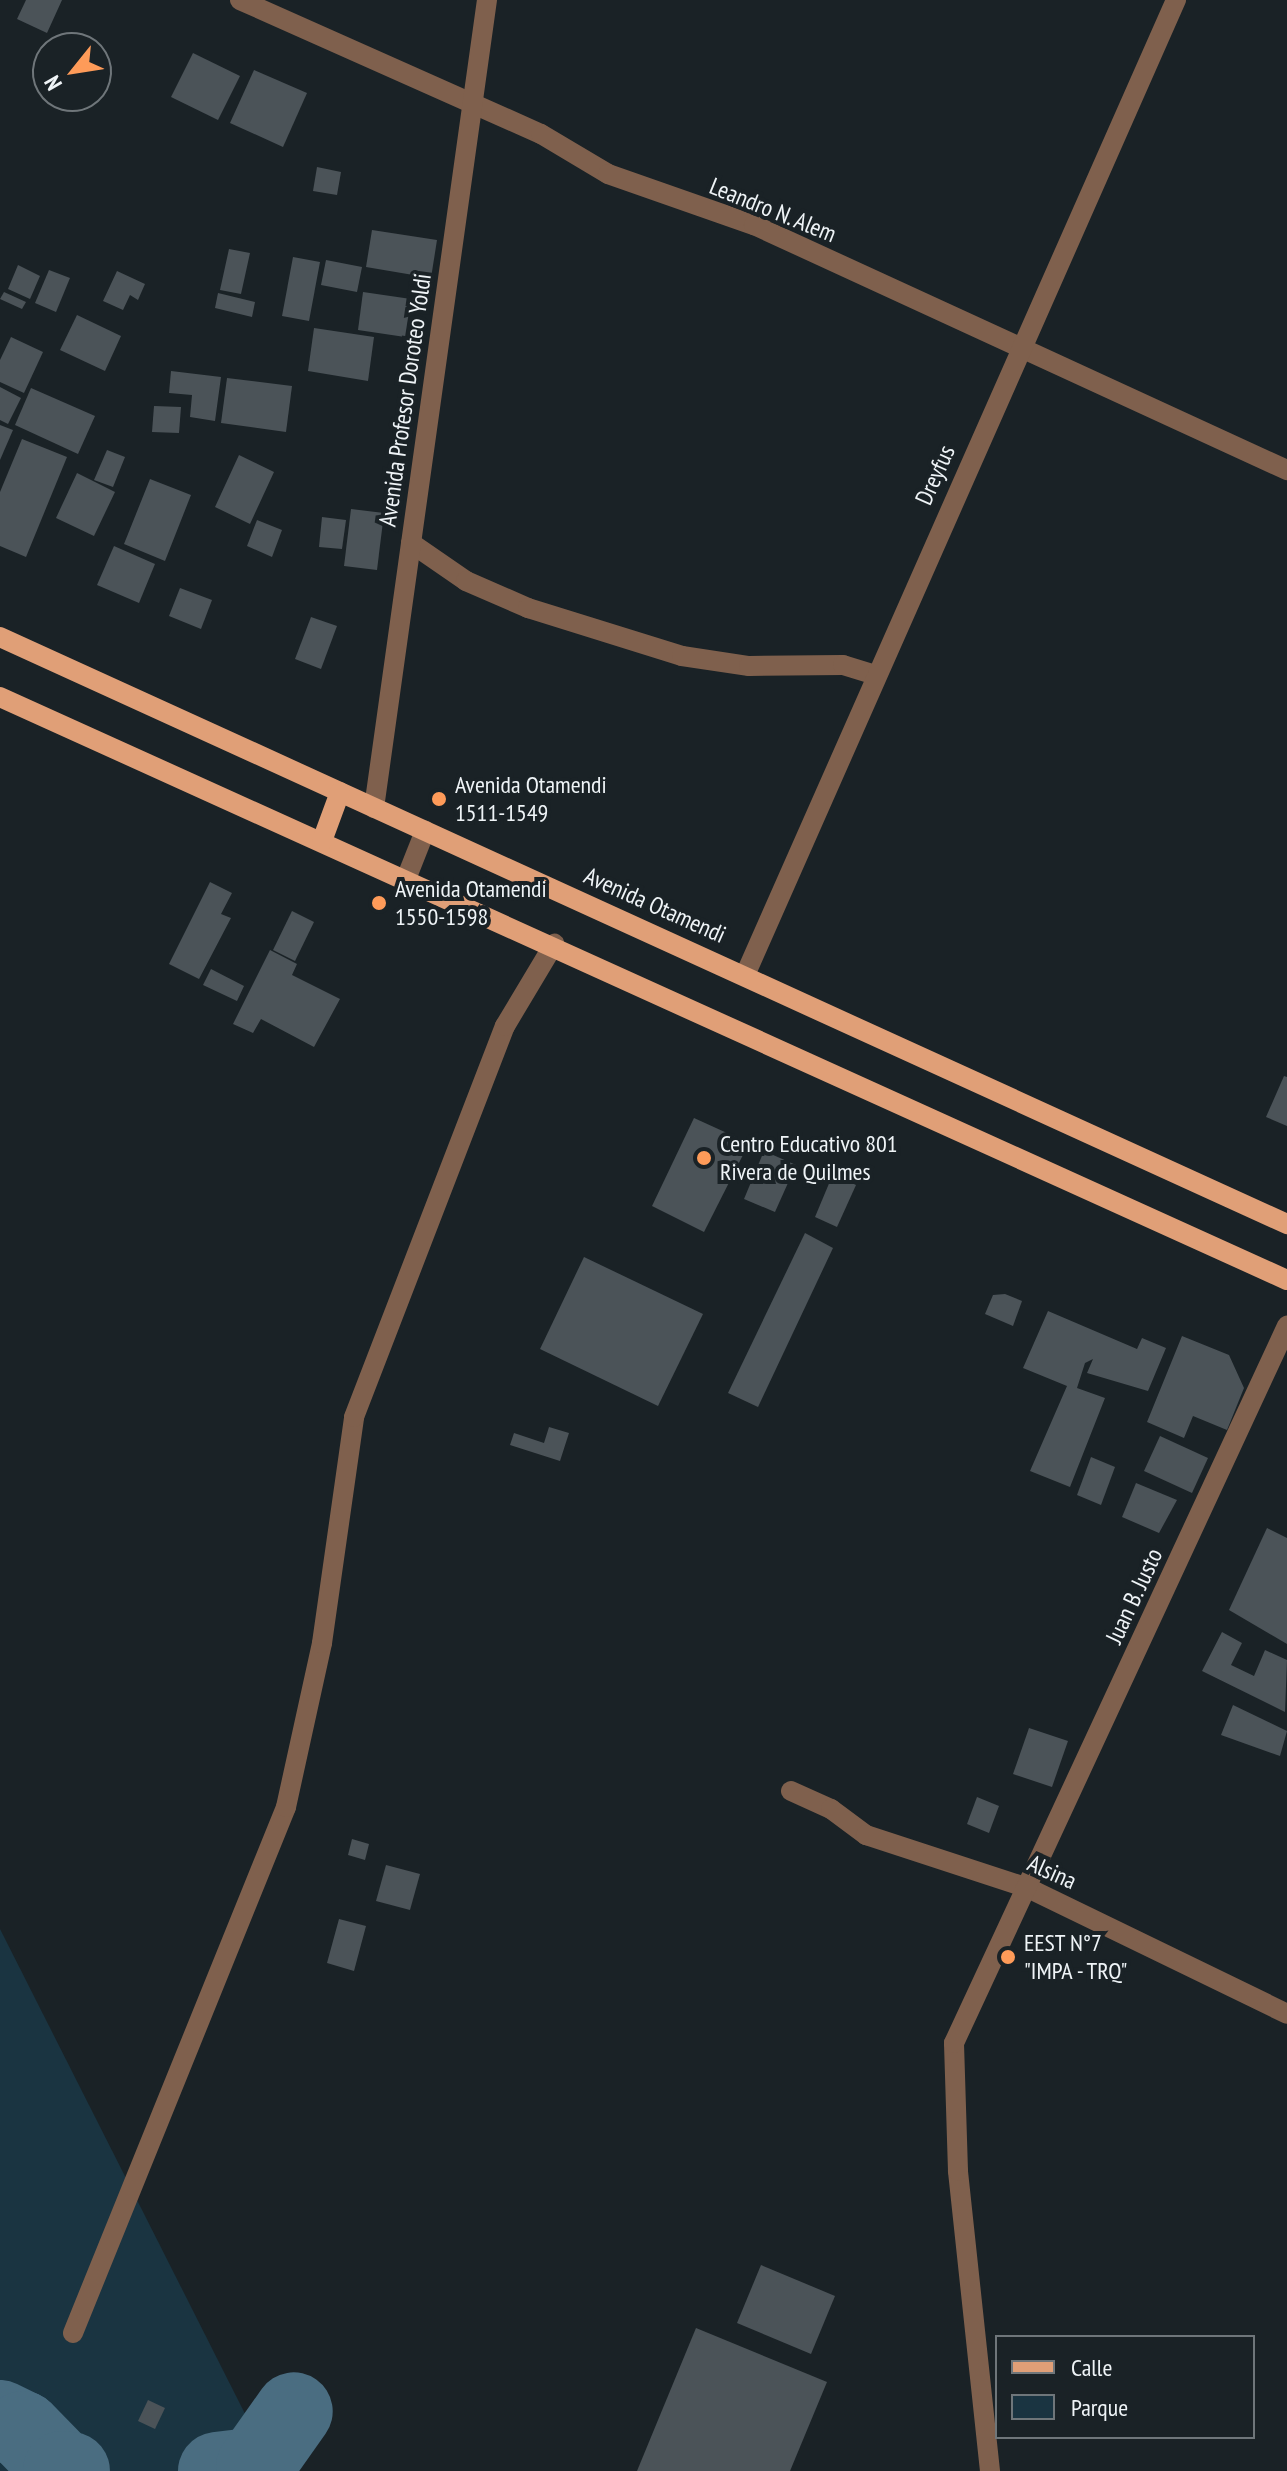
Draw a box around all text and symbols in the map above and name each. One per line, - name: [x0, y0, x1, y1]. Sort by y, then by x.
- north arrow: [32, 32, 112, 112]
- text: N: [38, 71, 68, 95]
- street label: Leandro N. Alem: [704, 171, 842, 249]
- street label: Avenida Profesor Doroteo Yoldi: [373, 271, 437, 529]
- street label: Dreyfus: [909, 441, 961, 509]
- place label: Avenida Otamendi 1511-1549: [455, 771, 607, 827]
- marker: Avenida Otamendi 1511-1549: [430, 790, 448, 808]
- street label: Avenida Otamendi: [580, 861, 730, 949]
- place label: Avenida Otamendi 1550-1598: [395, 875, 547, 931]
- marker: Avenida Otamendi 1550-1598: [370, 894, 388, 912]
- place label: Centro Educativo 801 Rivera de Quilmes: [720, 1130, 898, 1186]
- marker: Centro Educativo 801 Rivera de Quilmes: [695, 1149, 713, 1167]
- street label: Juan B. Justo: [1099, 1543, 1169, 1649]
- street label: Alsina: [1023, 1849, 1081, 1895]
- place label: EEST N°7 "IMPA - TRQ": [1024, 1929, 1131, 1985]
- marker: EEST N°7 "IMPA - TRQ": [999, 1948, 1017, 1966]
- legend: [995, 2335, 1255, 2439]
- text: Calle: [1071, 2352, 1112, 2383]
- text: Parque: [1071, 2392, 1128, 2423]

